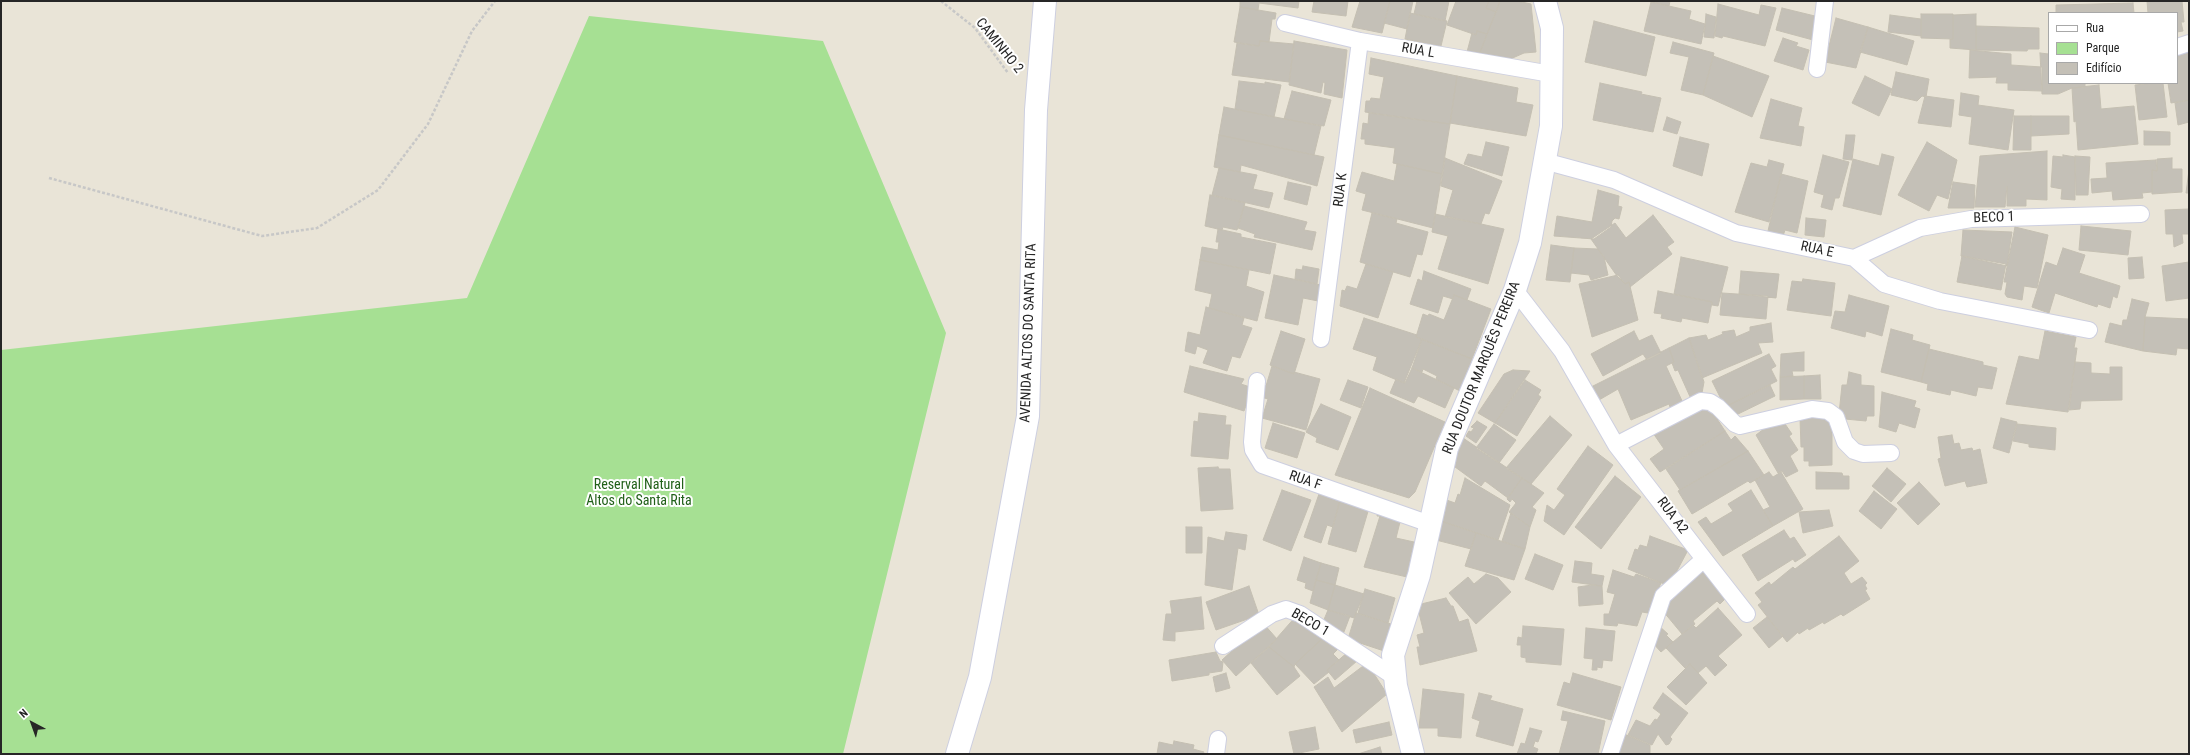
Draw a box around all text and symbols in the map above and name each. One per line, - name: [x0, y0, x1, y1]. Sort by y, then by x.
- legend: [2048, 12, 2178, 84]
- street label: CAMINHO 2: [972, 15, 1026, 77]
- text: Rua: [2086, 21, 2104, 35]
- street label: RUA L: [1400, 40, 1436, 62]
- text: Parque: [2086, 41, 2119, 55]
- text: Edifício: [2086, 61, 2122, 75]
- street label: RUA K: [1331, 172, 1351, 208]
- street label: BECO 1: [1973, 209, 2015, 227]
- street label: RUA E: [1799, 238, 1835, 262]
- street label: AVENIDA ALTOS DO SANTA RITA: [1017, 243, 1041, 423]
- street label: RUA DOUTOR MARQUÊS PEREIRA: [1440, 279, 1524, 457]
- street label: RUA F: [1287, 468, 1323, 494]
- park label: Reserval Natural Altos do Santa Rita: [586, 477, 692, 510]
- street label: RUA A2: [1653, 494, 1691, 538]
- street label: BECO 1: [1288, 605, 1332, 641]
- north arrow: [12, 703, 52, 743]
- text: N: [17, 706, 31, 721]

